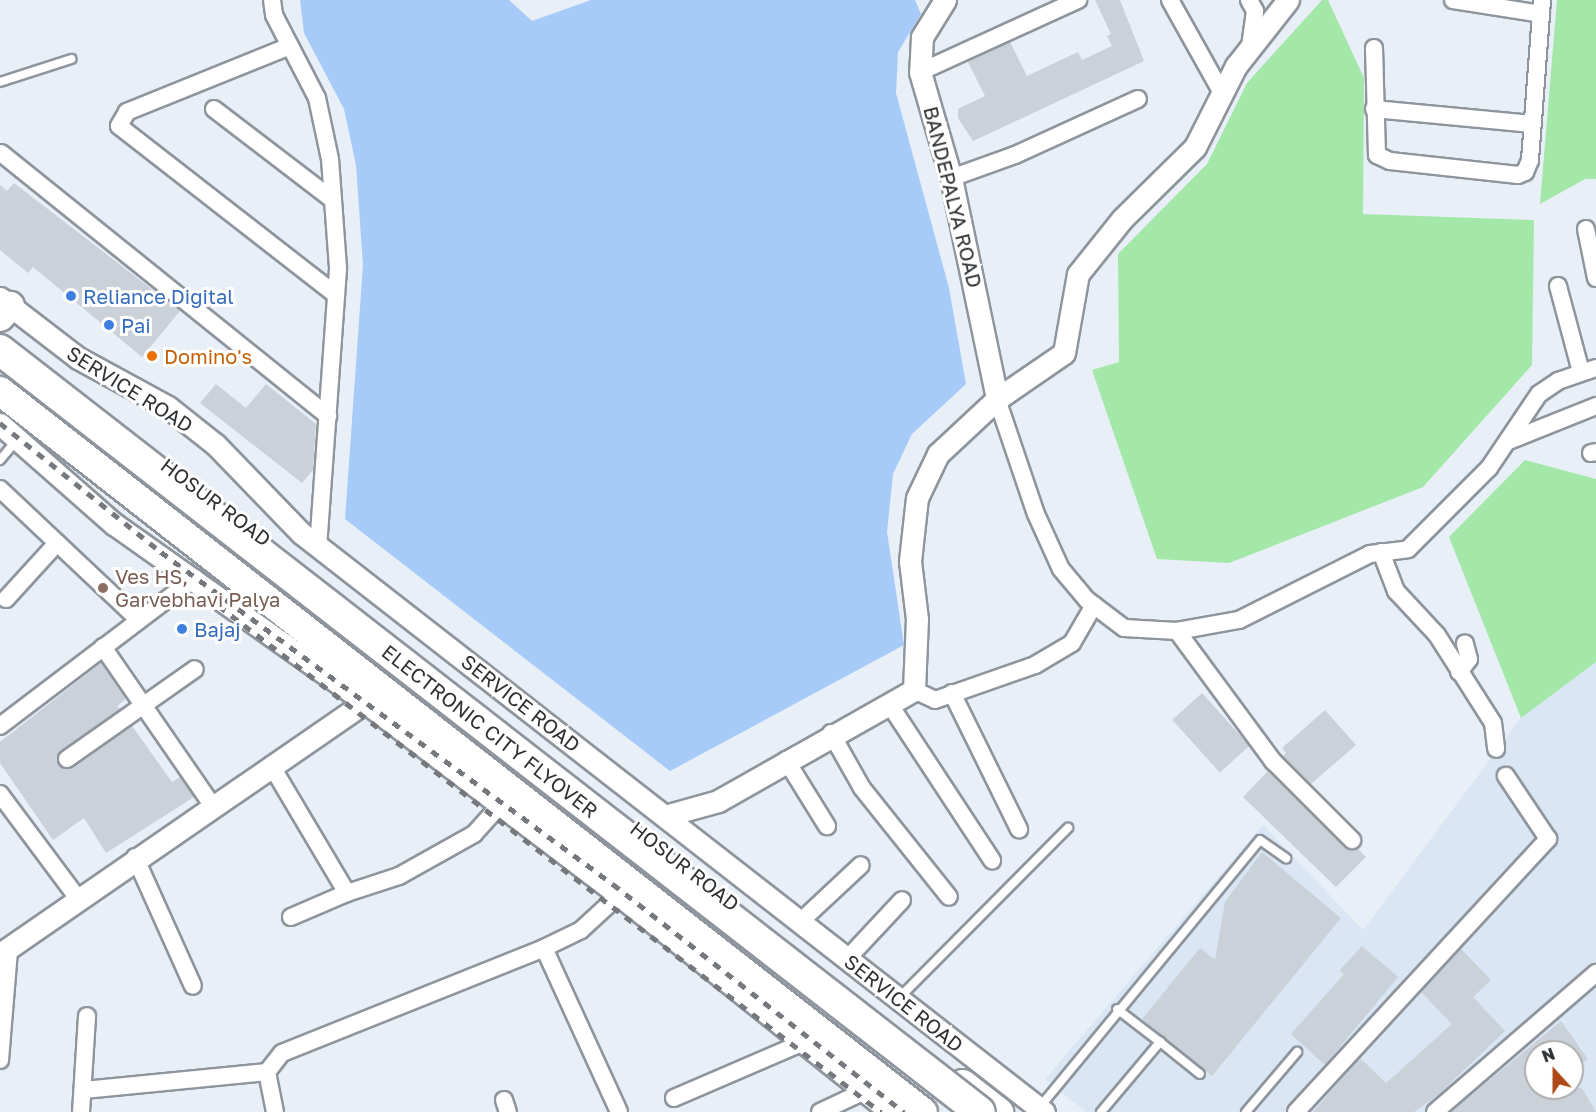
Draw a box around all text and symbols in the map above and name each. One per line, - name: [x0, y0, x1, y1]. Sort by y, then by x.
- street label: BANDEPALYA ROAD: [919, 104, 987, 290]
- place label: Reliance Digital: [83, 284, 234, 308]
- marker: Reliance Digital: [64, 289, 78, 303]
- place label: Pai: [121, 313, 151, 337]
- marker: Pai: [102, 318, 116, 332]
- street label: SERVICE ROAD: [63, 341, 197, 437]
- place label: Domino's: [164, 344, 252, 368]
- marker: Domino's: [145, 349, 159, 363]
- street label: HOSUR ROAD: [156, 453, 276, 551]
- place label: Ves HS, Garvebhavi Palya: [115, 564, 280, 611]
- marker: Ves HS, Garvebhavi Palya: [96, 581, 110, 595]
- place label: Bajaj: [194, 617, 241, 641]
- marker: Bajaj: [175, 622, 189, 636]
- street label: ELECTRONIC CITY FLYOVER: [377, 639, 603, 823]
- street label: SERVICE ROAD: [457, 649, 585, 757]
- street label: HOSUR ROAD: [626, 816, 744, 916]
- street label: SERVICE ROAD: [840, 949, 968, 1057]
- north arrow: [1524, 1040, 1584, 1100]
- text: N: [1539, 1044, 1558, 1067]

